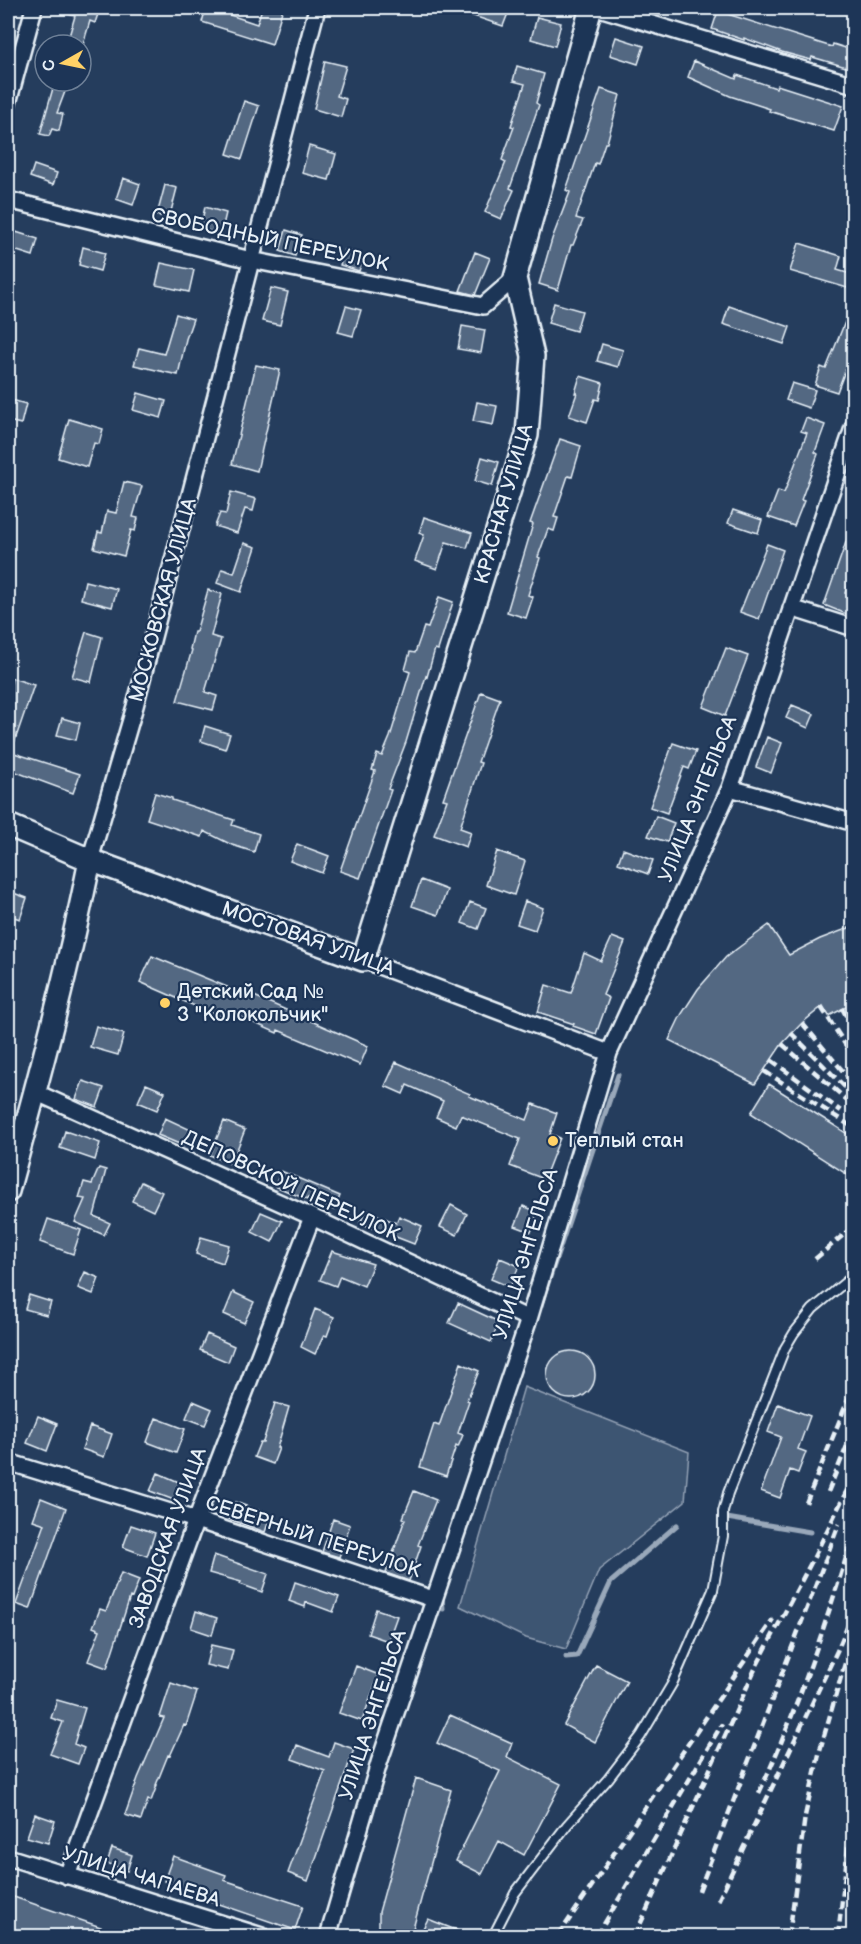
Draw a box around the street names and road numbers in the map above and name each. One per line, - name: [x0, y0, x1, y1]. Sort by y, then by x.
- street label: СВОБОДНЫЙ ПЕРЕУЛОК: [149, 203, 391, 277]
- street label: КРАСНАЯ УЛИЦА: [470, 420, 539, 587]
- street label: МОСКОВСКАЯ УЛИЦА: [124, 495, 202, 705]
- street label: УЛИЦА ЭНГЕЛЬСА: [654, 711, 743, 886]
- street label: МОСТОВАЯ УЛИЦА: [218, 897, 398, 982]
- street label: ДЕПОВСКОЙ ПЕРЕУЛОК: [179, 1125, 403, 1247]
- street label: УЛИЦА ЭНГЕЛЬСА: [489, 1165, 564, 1342]
- street label: ЗАВОДСКАЯ УЛИЦА: [124, 1444, 212, 1631]
- street label: СЕВЕРНЫЙ ПЕРЕУЛОК: [202, 1491, 424, 1583]
- street label: УЛИЦА ЭНГЕЛЬСА: [334, 1626, 412, 1803]
- street label: УЛИЦА ЧАПАЕВА: [59, 1842, 224, 1913]

